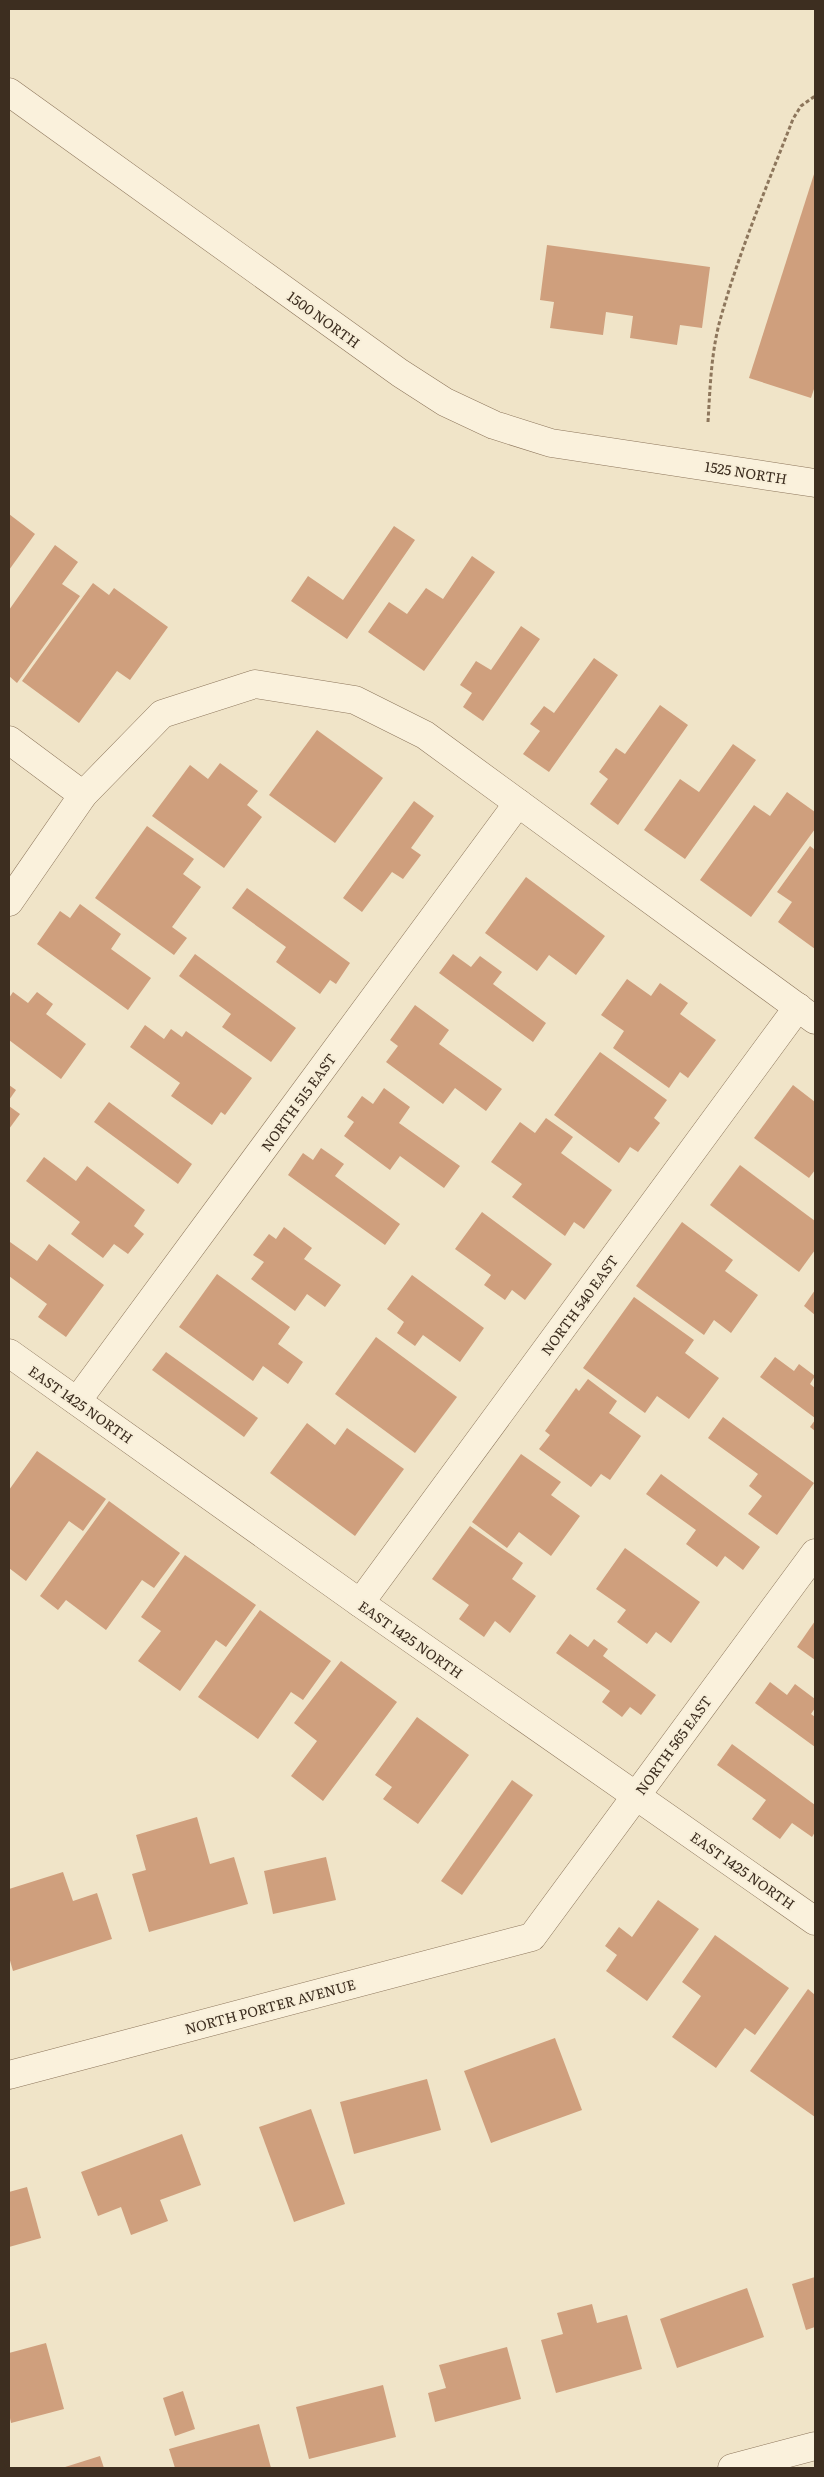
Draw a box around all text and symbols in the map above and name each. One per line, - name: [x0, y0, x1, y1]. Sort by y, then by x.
- street label: 1500 NORTH: [284, 286, 364, 352]
- street label: 1525 NORTH: [703, 456, 789, 488]
- street label: NORTH 515 EAST: [256, 1049, 340, 1155]
- street label: NORTH 540 EAST: [536, 1251, 622, 1359]
- street label: EAST 1425 NORTH: [25, 1360, 137, 1448]
- street label: EAST 1425 NORTH: [355, 1595, 467, 1683]
- street label: NORTH 565 EAST: [630, 1691, 716, 1799]
- street label: EAST 1425 NORTH: [687, 1826, 799, 1914]
- street label: NORTH PORTER AVENUE: [182, 1973, 358, 2038]

